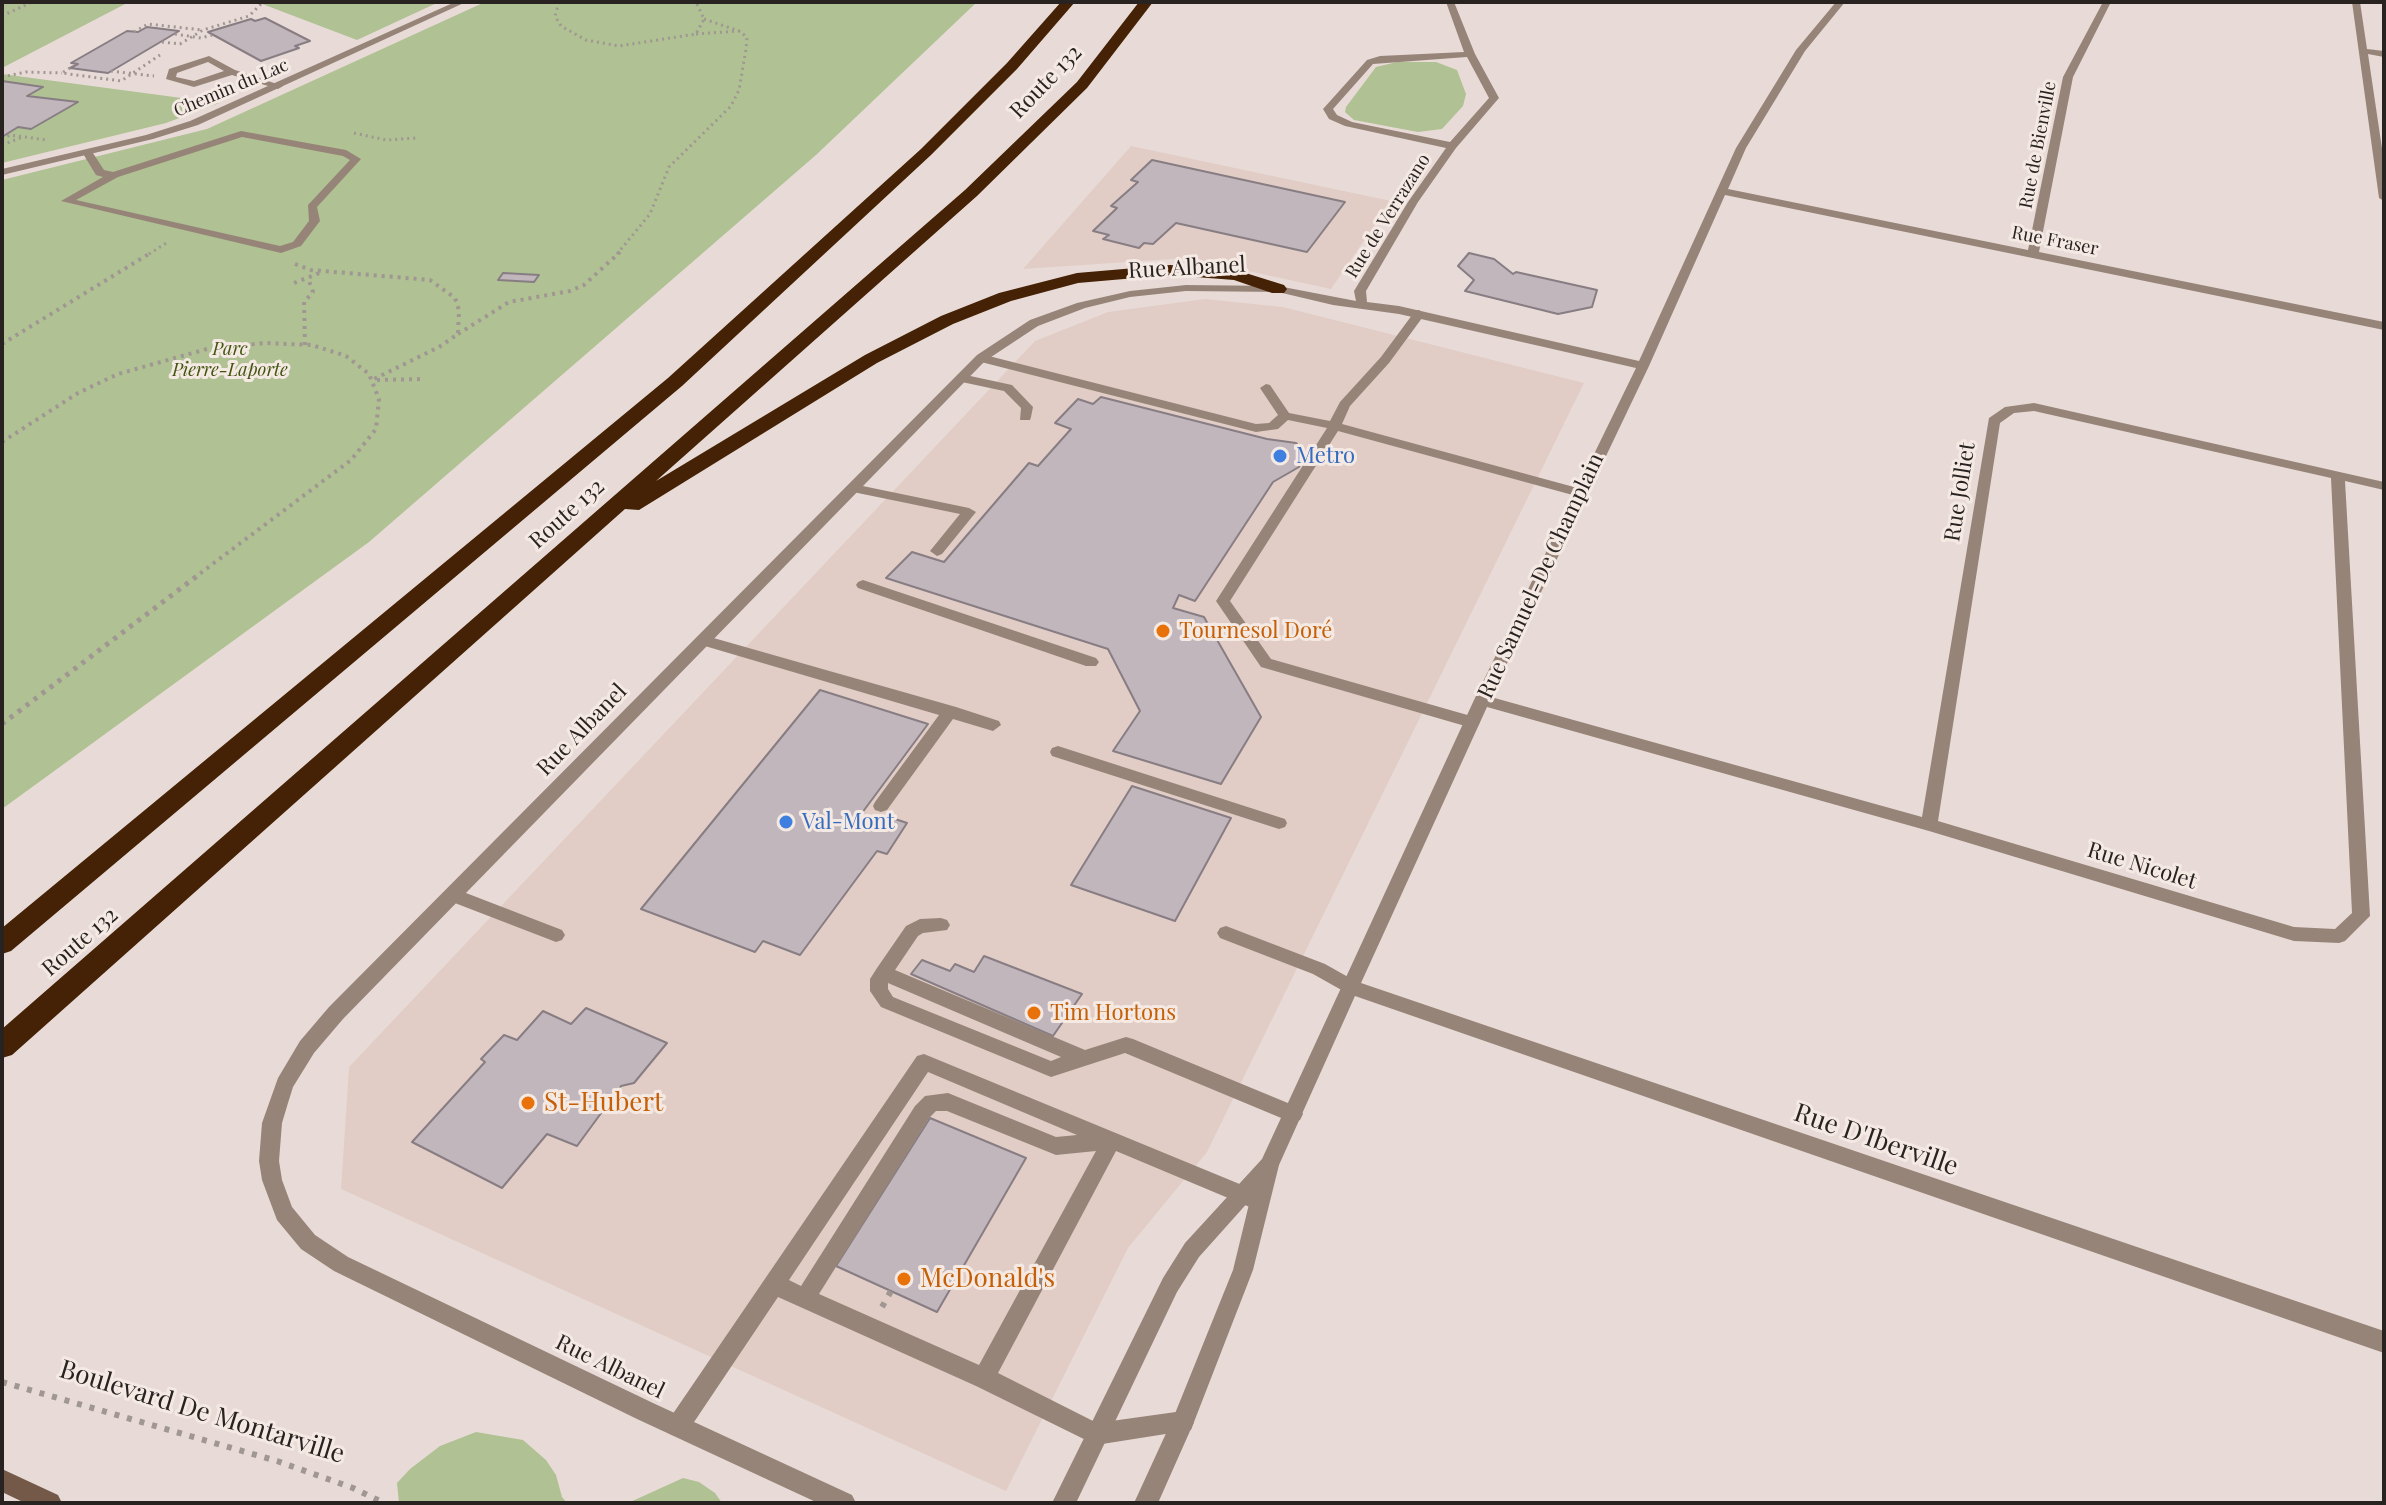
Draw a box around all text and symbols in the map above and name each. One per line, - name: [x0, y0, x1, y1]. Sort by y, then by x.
- street label: Route 132: [1005, 40, 1087, 124]
- street label: Chemin du Lac: [171, 54, 291, 122]
- street label: Rue de Bienville: [2015, 80, 2061, 210]
- street label: Rue de Verrazano: [1341, 150, 1435, 282]
- street label: Rue Fraser: [2010, 222, 2100, 260]
- street label: Rue Albanel: [1128, 252, 1246, 284]
- park label: Parc Pierre-Laporte: [172, 338, 288, 380]
- street label: Rue Jolliet: [1939, 440, 1981, 544]
- place label: Metro: [1296, 443, 1355, 469]
- marker: Metro: [1271, 447, 1289, 465]
- street label: Rue Samuel-De Champlain: [1472, 449, 1610, 703]
- street label: Route 132: [524, 474, 610, 554]
- place label: Tournesol Doré: [1179, 618, 1332, 644]
- marker: Tournesol Doré: [1154, 622, 1172, 640]
- street label: Rue Albanel: [532, 678, 632, 782]
- place label: Val-Mont: [802, 809, 894, 835]
- marker: Val-Mont: [777, 813, 795, 831]
- street label: Rue Nicolet: [2084, 837, 2200, 895]
- street label: Route 132: [37, 902, 123, 982]
- place label: Tim Hortons: [1050, 1000, 1176, 1026]
- marker: Tim Hortons: [1025, 1004, 1043, 1022]
- place label: St-Hubert: [544, 1087, 663, 1119]
- marker: St-Hubert: [519, 1094, 537, 1112]
- street label: Rue D'Iberville: [1790, 1097, 1962, 1183]
- place label: McDonald's: [920, 1263, 1055, 1295]
- marker: McDonald's: [895, 1270, 913, 1288]
- street label: Rue Albanel: [551, 1329, 669, 1405]
- street label: Boulevard De Montarville: [56, 1354, 348, 1470]

